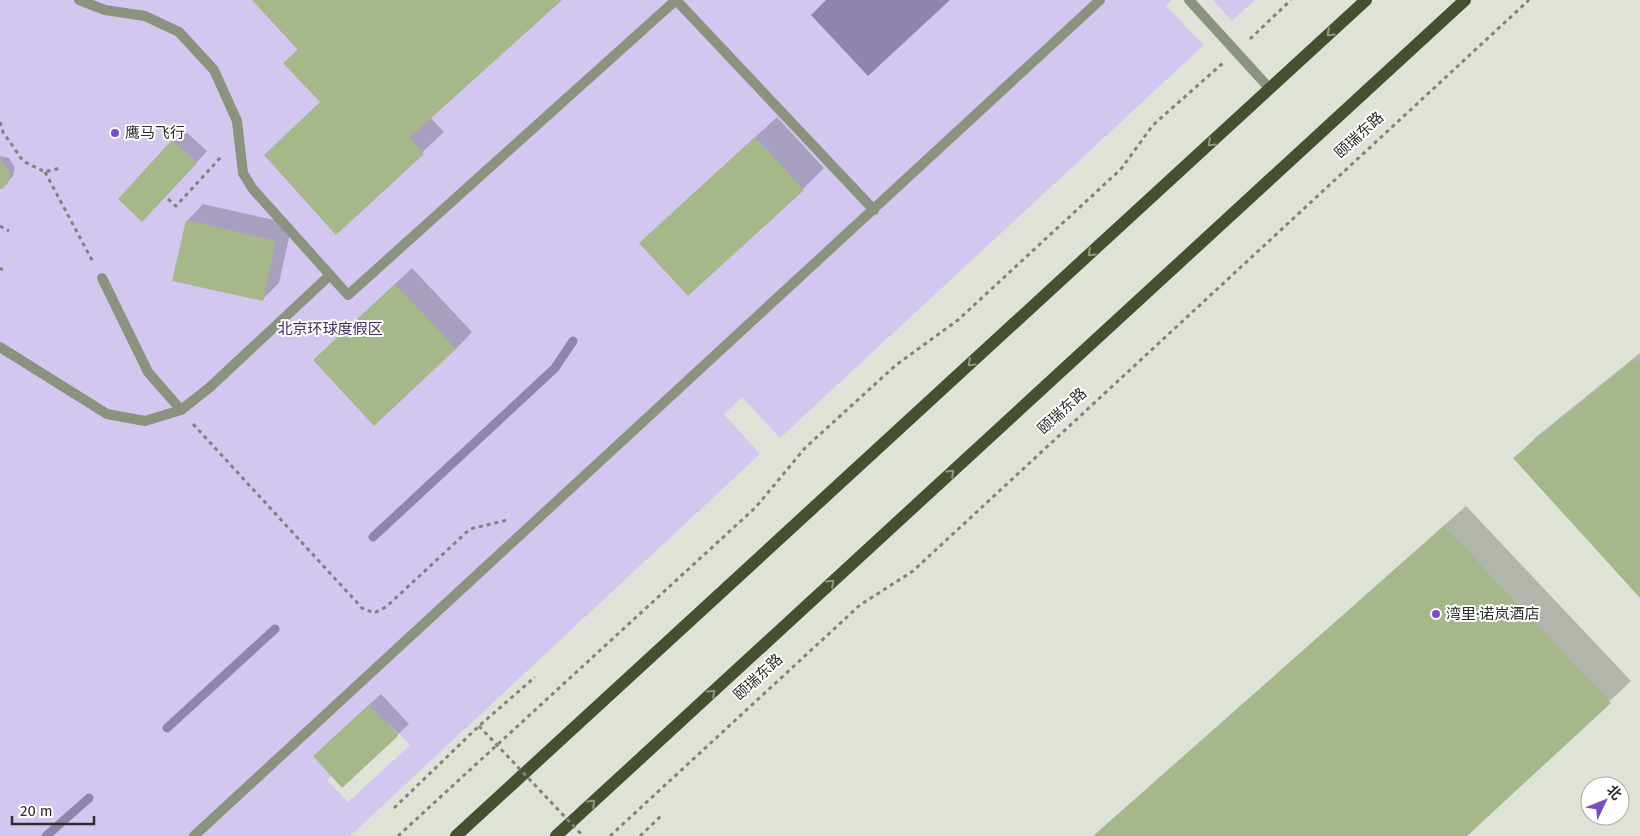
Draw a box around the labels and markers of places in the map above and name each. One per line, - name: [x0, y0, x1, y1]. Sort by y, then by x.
- place label: 鹰马飞行: [125, 124, 185, 142]
- marker: 鹰马飞行: [109, 127, 121, 139]
- place label: 湾里·诺岚酒店: [1446, 605, 1540, 623]
- marker: 湾里·诺岚酒店: [1430, 608, 1442, 620]

